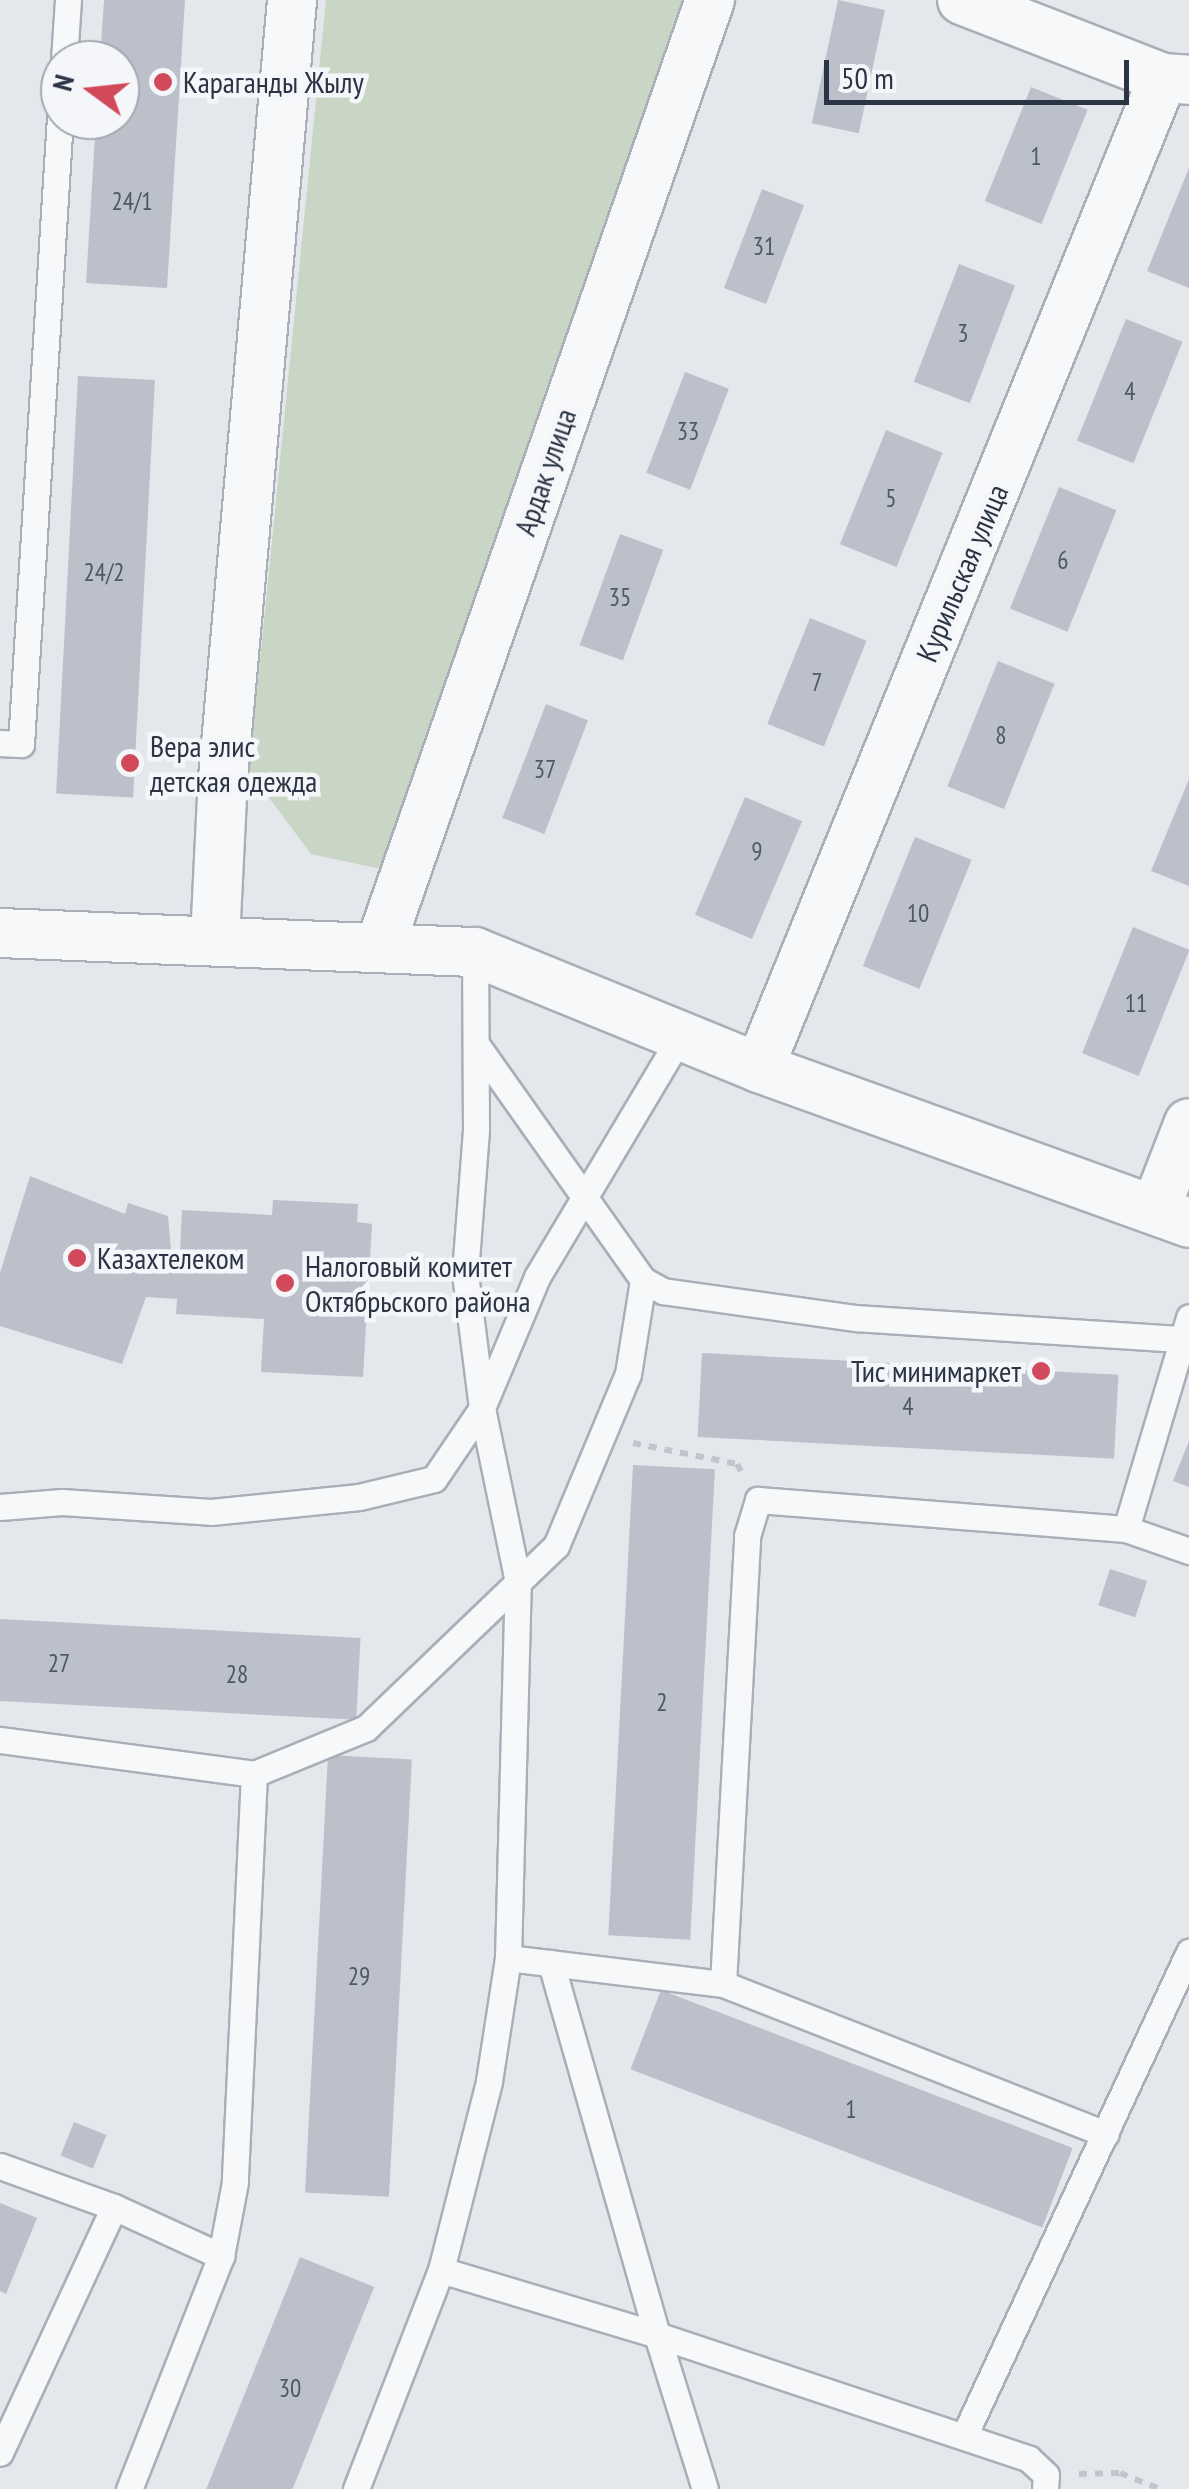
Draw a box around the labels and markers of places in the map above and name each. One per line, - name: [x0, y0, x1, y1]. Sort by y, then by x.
- place label: Караганды Жылу: [183, 64, 364, 100]
- marker: Караганды Жылу: [152, 71, 174, 93]
- place label: Вера элис детская одежда: [150, 728, 317, 798]
- marker: Вера элис детская одежда: [119, 752, 141, 774]
- place label: Казахтелеком: [97, 1240, 244, 1276]
- marker: Казахтелеком: [66, 1247, 88, 1269]
- place label: Налоговый комитет Октябрьского района: [305, 1248, 530, 1318]
- marker: Налоговый комитет Октябрьского района: [274, 1272, 296, 1294]
- place label: Тис минимаркет: [851, 1353, 1021, 1389]
- marker: Тис минимаркет: [1030, 1360, 1052, 1382]

